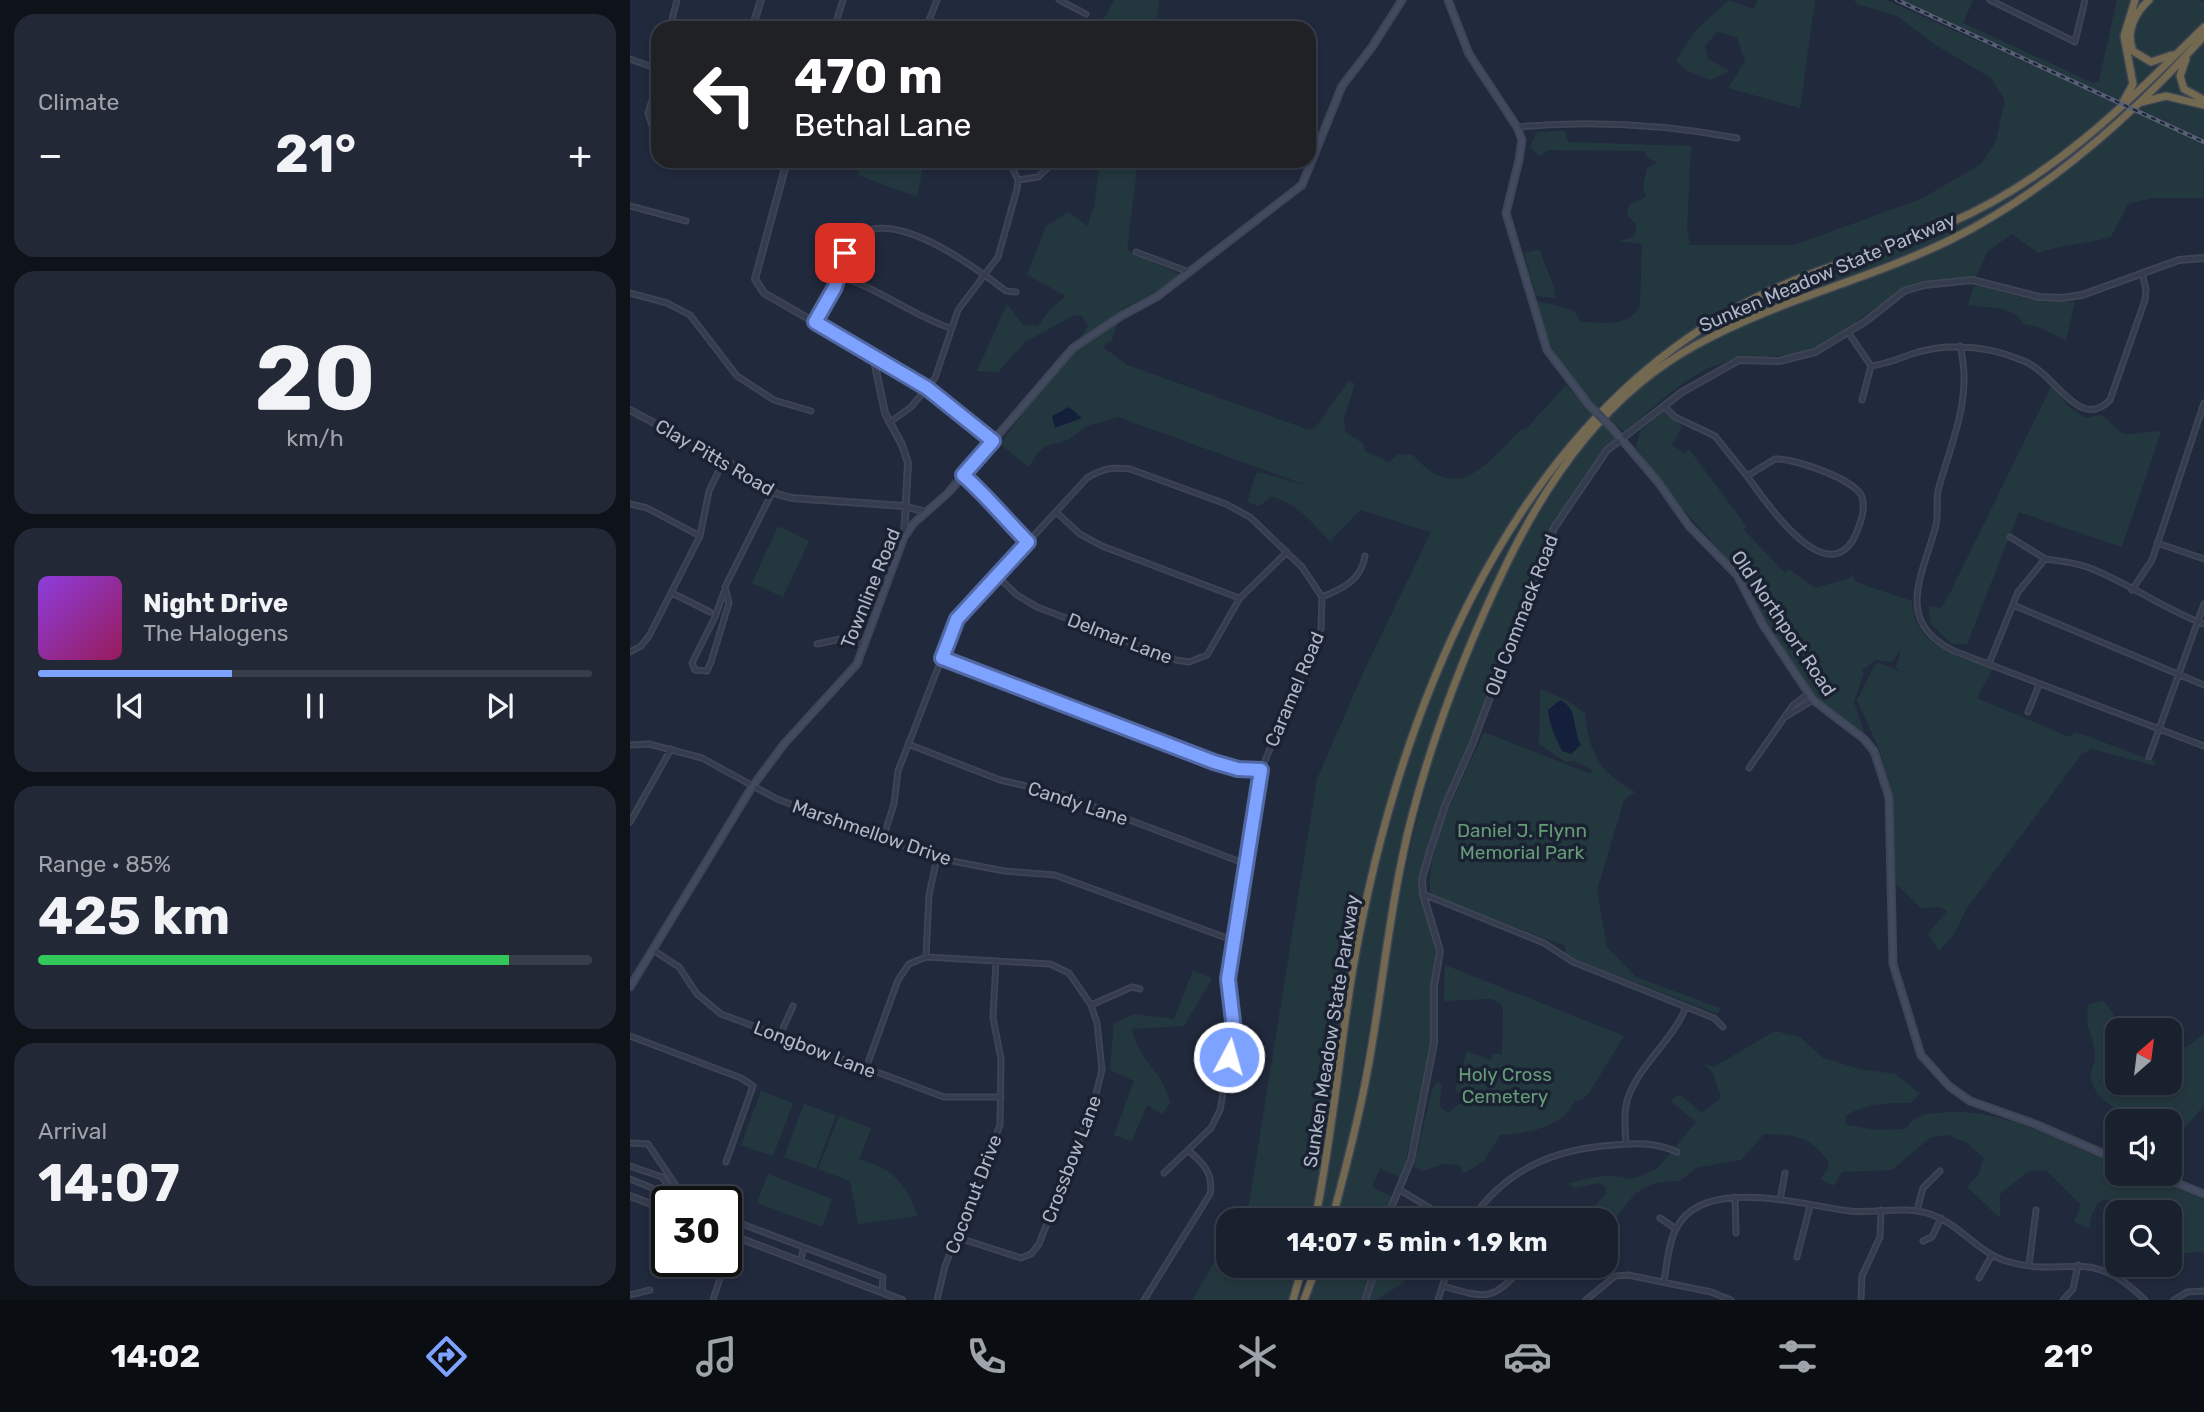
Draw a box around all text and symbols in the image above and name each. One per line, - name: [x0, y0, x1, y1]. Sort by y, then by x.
- text: 470 m: [794, 47, 943, 105]
- icon: left: [679, 49, 770, 140]
- text: Climate: [38, 88, 119, 116]
- text: Bethal Lane: [794, 106, 971, 144]
- text: 21°: [275, 123, 356, 185]
- text: −: [38, 132, 63, 178]
- text: +: [568, 132, 592, 178]
- street label: Sunken Meadow State Parkway: [1696, 208, 1959, 337]
- pin: [815, 223, 875, 283]
- icon: arrive: [826, 234, 864, 272]
- text: 20: [254, 324, 376, 432]
- street label: Clay Pitts Road: [651, 414, 778, 501]
- text: km/h: [286, 424, 344, 452]
- street label: Townline Road: [836, 525, 905, 652]
- street label: Old Commack Road: [1480, 531, 1563, 699]
- street label: Old Northport Road: [1726, 546, 1841, 700]
- text: Night Drive: [143, 588, 288, 619]
- street label: Delmar Lane: [1064, 608, 1176, 669]
- text: The Halogens: [143, 619, 289, 647]
- street label: Caramel Road: [1260, 628, 1329, 750]
- icon: previous: [111, 687, 149, 725]
- icon: pause: [296, 687, 334, 725]
- icon: next: [481, 687, 519, 725]
- street label: Candy Lane: [1025, 776, 1131, 830]
- street label: Marshmellow Drive: [789, 794, 954, 870]
- park label: Daniel J. Flynn Memorial Park: [1457, 819, 1587, 864]
- text: Range · 85%: [38, 850, 171, 878]
- text: 425 km: [38, 885, 230, 947]
- street label: Sunken Meadow State Parkway: [1299, 893, 1364, 1169]
- street label: Longbow Lane: [750, 1016, 879, 1083]
- north arrow: [2105, 1018, 2182, 1096]
- map controls: [2105, 1018, 2182, 1277]
- position arrow: [1192, 1020, 1266, 1094]
- park label: Holy Cross Cemetery: [1458, 1063, 1552, 1108]
- street label: Crossbow Lane: [1037, 1092, 1106, 1226]
- button: sound: [2105, 1109, 2182, 1186]
- text: Arrival: [38, 1117, 107, 1145]
- street label: Coconut Drive: [940, 1131, 1007, 1257]
- text: 14:07: [38, 1152, 180, 1214]
- speed limit sign: 30: [651, 1186, 742, 1277]
- button: search: [2105, 1200, 2182, 1277]
- text: 14:07 · 5 min · 1.9 km: [1287, 1227, 1547, 1258]
- icon: directions: [422, 1332, 471, 1381]
- icon: music: [692, 1332, 741, 1381]
- icon: phone: [962, 1332, 1011, 1381]
- icon: climate: [1233, 1332, 1282, 1381]
- icon: car: [1503, 1332, 1552, 1381]
- icon: filters: [1773, 1332, 1822, 1381]
- text: 14:02: [111, 1337, 200, 1375]
- text: 21°: [2043, 1337, 2093, 1375]

